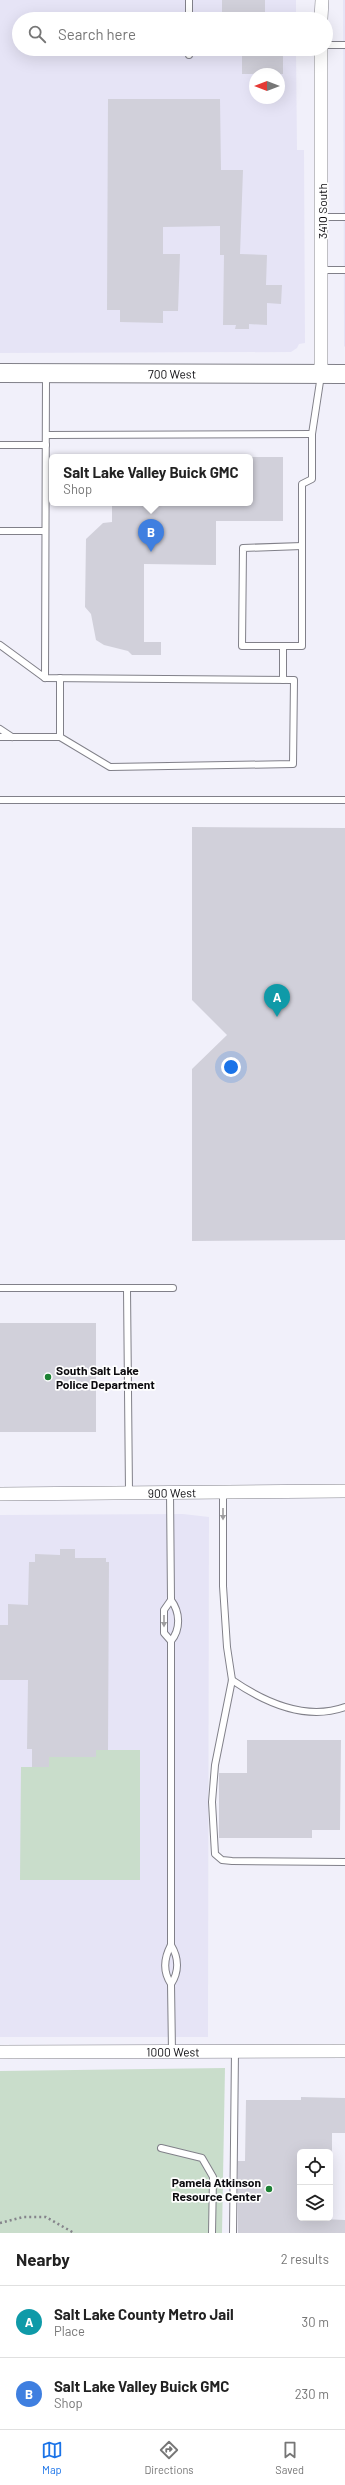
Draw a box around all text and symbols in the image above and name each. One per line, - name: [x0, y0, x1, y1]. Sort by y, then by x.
- search box: [12, 12, 333, 56]
- icon: search: [26, 23, 48, 45]
- text: Search here: [58, 25, 136, 43]
- north arrow: [249, 68, 285, 104]
- street label: 3410 South: [315, 183, 329, 239]
- street label: 700 West: [148, 366, 196, 381]
- popup: [49, 454, 253, 506]
- text: Salt Lake Valley Buick GMC: [63, 463, 239, 481]
- text: Shop: [63, 481, 92, 497]
- pin: B: [138, 519, 164, 552]
- pin: A: [264, 984, 290, 1017]
- your location: [221, 1057, 241, 1077]
- place label: South Salt Lake Police Department: [56, 1363, 155, 1391]
- marker: South Salt Lake Police Department: [43, 1372, 53, 1382]
- street label: 900 West: [148, 1485, 196, 1500]
- one-way arrow: [220, 1508, 226, 1521]
- one-way arrow: [161, 1615, 167, 1628]
- street label: 1000 West: [146, 2044, 200, 2059]
- map controls: [297, 2149, 333, 2221]
- button: locate: [297, 2149, 333, 2185]
- place label: Pamela Atkinson Resource Center: [172, 2175, 261, 2203]
- marker: Pamela Atkinson Resource Center: [264, 2184, 274, 2194]
- button: layers: [297, 2185, 333, 2221]
- text: Nearby: [16, 2249, 70, 2269]
- text: 2 results: [281, 2251, 329, 2267]
- text: Salt Lake County Metro Jail: [54, 2305, 234, 2323]
- text: A: [25, 2314, 33, 2330]
- text: 30 m: [302, 2314, 329, 2330]
- text: Place: [54, 2323, 85, 2339]
- text: Salt Lake Valley Buick GMC: [54, 2377, 229, 2395]
- text: B: [25, 2386, 33, 2402]
- text: 230 m: [295, 2386, 329, 2402]
- text: Shop: [54, 2395, 83, 2411]
- tab: Map: [41, 2439, 63, 2476]
- tab: Directions: [144, 2439, 194, 2476]
- tab: Saved: [275, 2439, 304, 2476]

